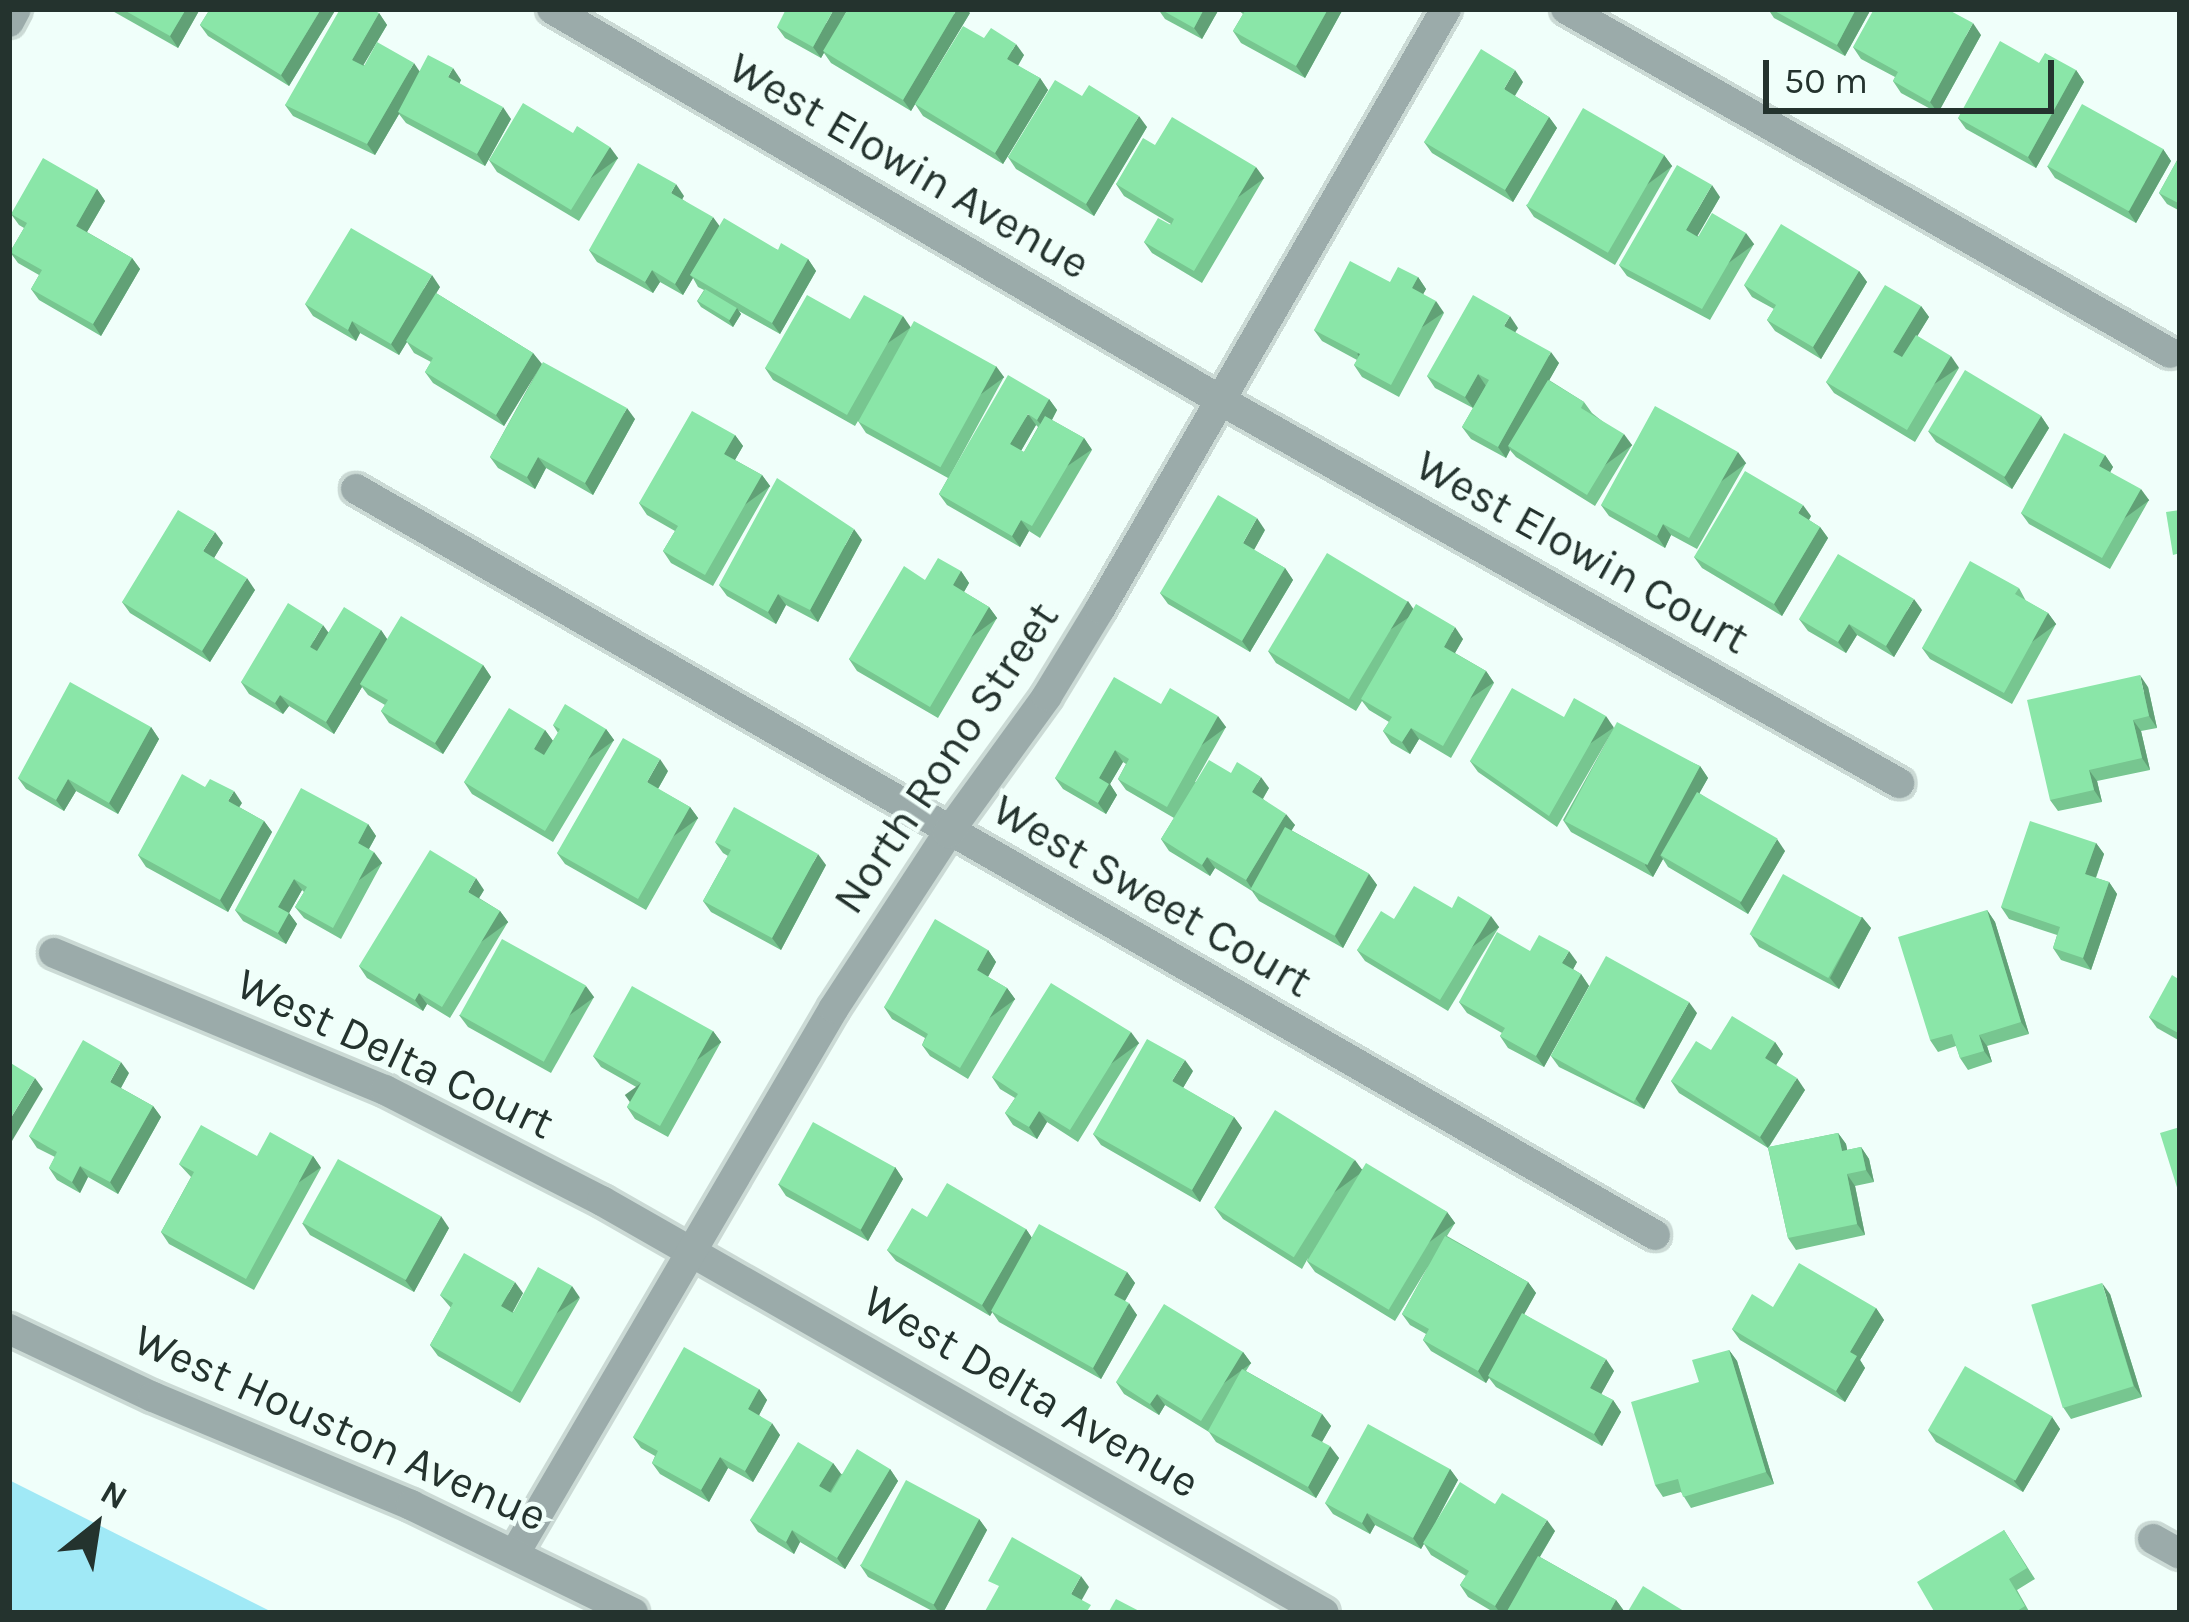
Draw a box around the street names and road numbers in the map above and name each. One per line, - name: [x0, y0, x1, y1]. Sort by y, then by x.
- street label: West Elowin Avenue: [719, 41, 1099, 291]
- street label: West Elowin Court: [1406, 438, 1758, 666]
- street label: North Rono Street: [822, 592, 1070, 924]
- street label: West Sweet Court: [983, 783, 1321, 1009]
- street label: West Delta Court: [228, 957, 562, 1151]
- street label: West Delta Avenue: [853, 1274, 1209, 1510]
- street label: West Houston Avenue: [125, 1313, 555, 1543]

